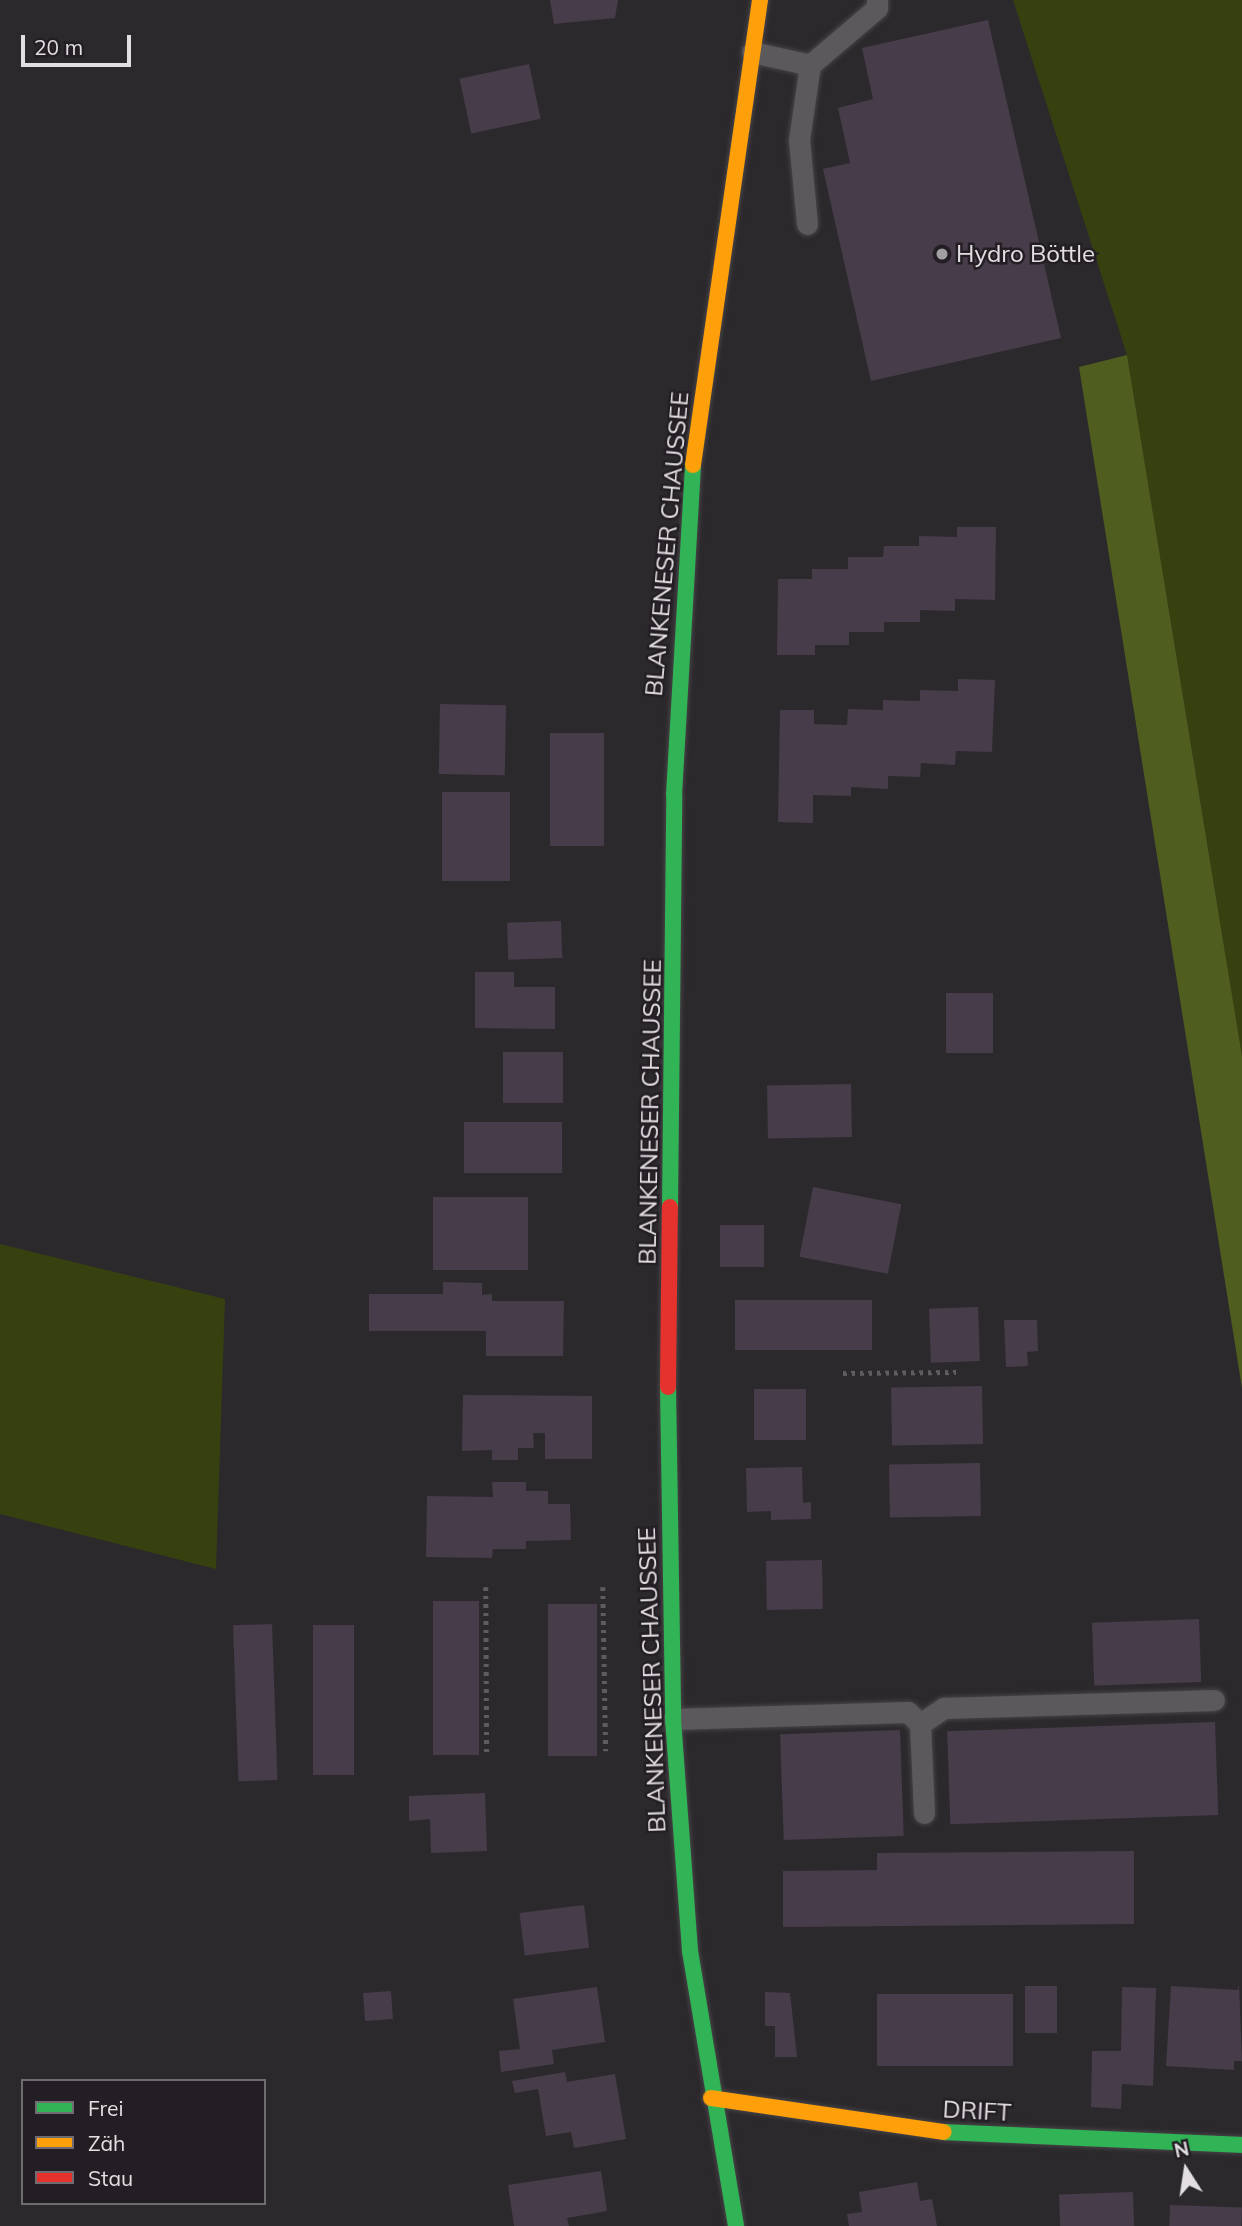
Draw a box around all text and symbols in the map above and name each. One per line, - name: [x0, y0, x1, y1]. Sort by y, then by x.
- scale bar: [24, 21, 135, 65]
- text: 20 m: [34, 34, 83, 60]
- place label: Hydro Böttle: [956, 240, 1095, 268]
- marker: Hydro Böttle: [934, 246, 950, 262]
- street label: BLANKENESER CHAUSSEE: [639, 391, 695, 697]
- street label: BLANKENESER CHAUSSEE: [633, 959, 667, 1265]
- street label: BLANKENESER CHAUSSEE: [632, 1527, 672, 1833]
- legend: [21, 2079, 266, 2205]
- text: Frei: [88, 2095, 124, 2121]
- street label: DRIFT: [942, 2095, 1012, 2127]
- text: Zäh: [88, 2130, 125, 2156]
- north arrow: [1151, 2135, 1221, 2205]
- text: N: [1172, 2136, 1191, 2163]
- text: Stau: [88, 2165, 133, 2191]

